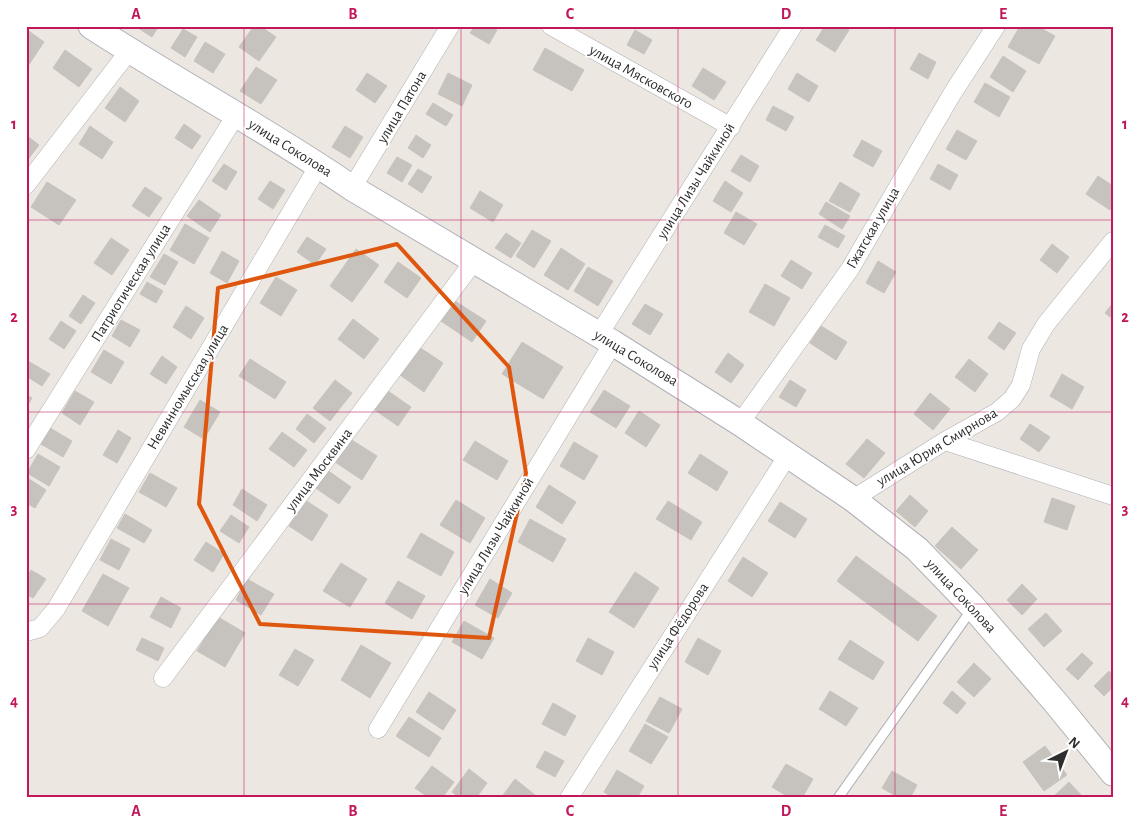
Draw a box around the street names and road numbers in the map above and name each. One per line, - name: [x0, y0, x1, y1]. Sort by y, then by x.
- street label: улица Мясковского: [586, 42, 695, 112]
- street label: улица Патона: [374, 68, 430, 147]
- street label: улица Соколова: [245, 116, 334, 180]
- street label: улица Лизы Чайкиной: [654, 121, 738, 242]
- street label: Гжатская улица: [844, 185, 902, 271]
- street label: Патриотическая улица: [89, 221, 173, 345]
- street label: Невинномысская улица: [145, 321, 231, 452]
- street label: улица Соколова: [591, 327, 681, 389]
- street label: улица Юрия Смирнова: [873, 405, 1000, 489]
- street label: улица Москвина: [282, 426, 355, 515]
- street label: улица Лизы Чайкиной: [455, 475, 537, 598]
- street label: улица Соколова: [922, 555, 999, 636]
- street label: улица Фёдорова: [644, 580, 711, 673]

